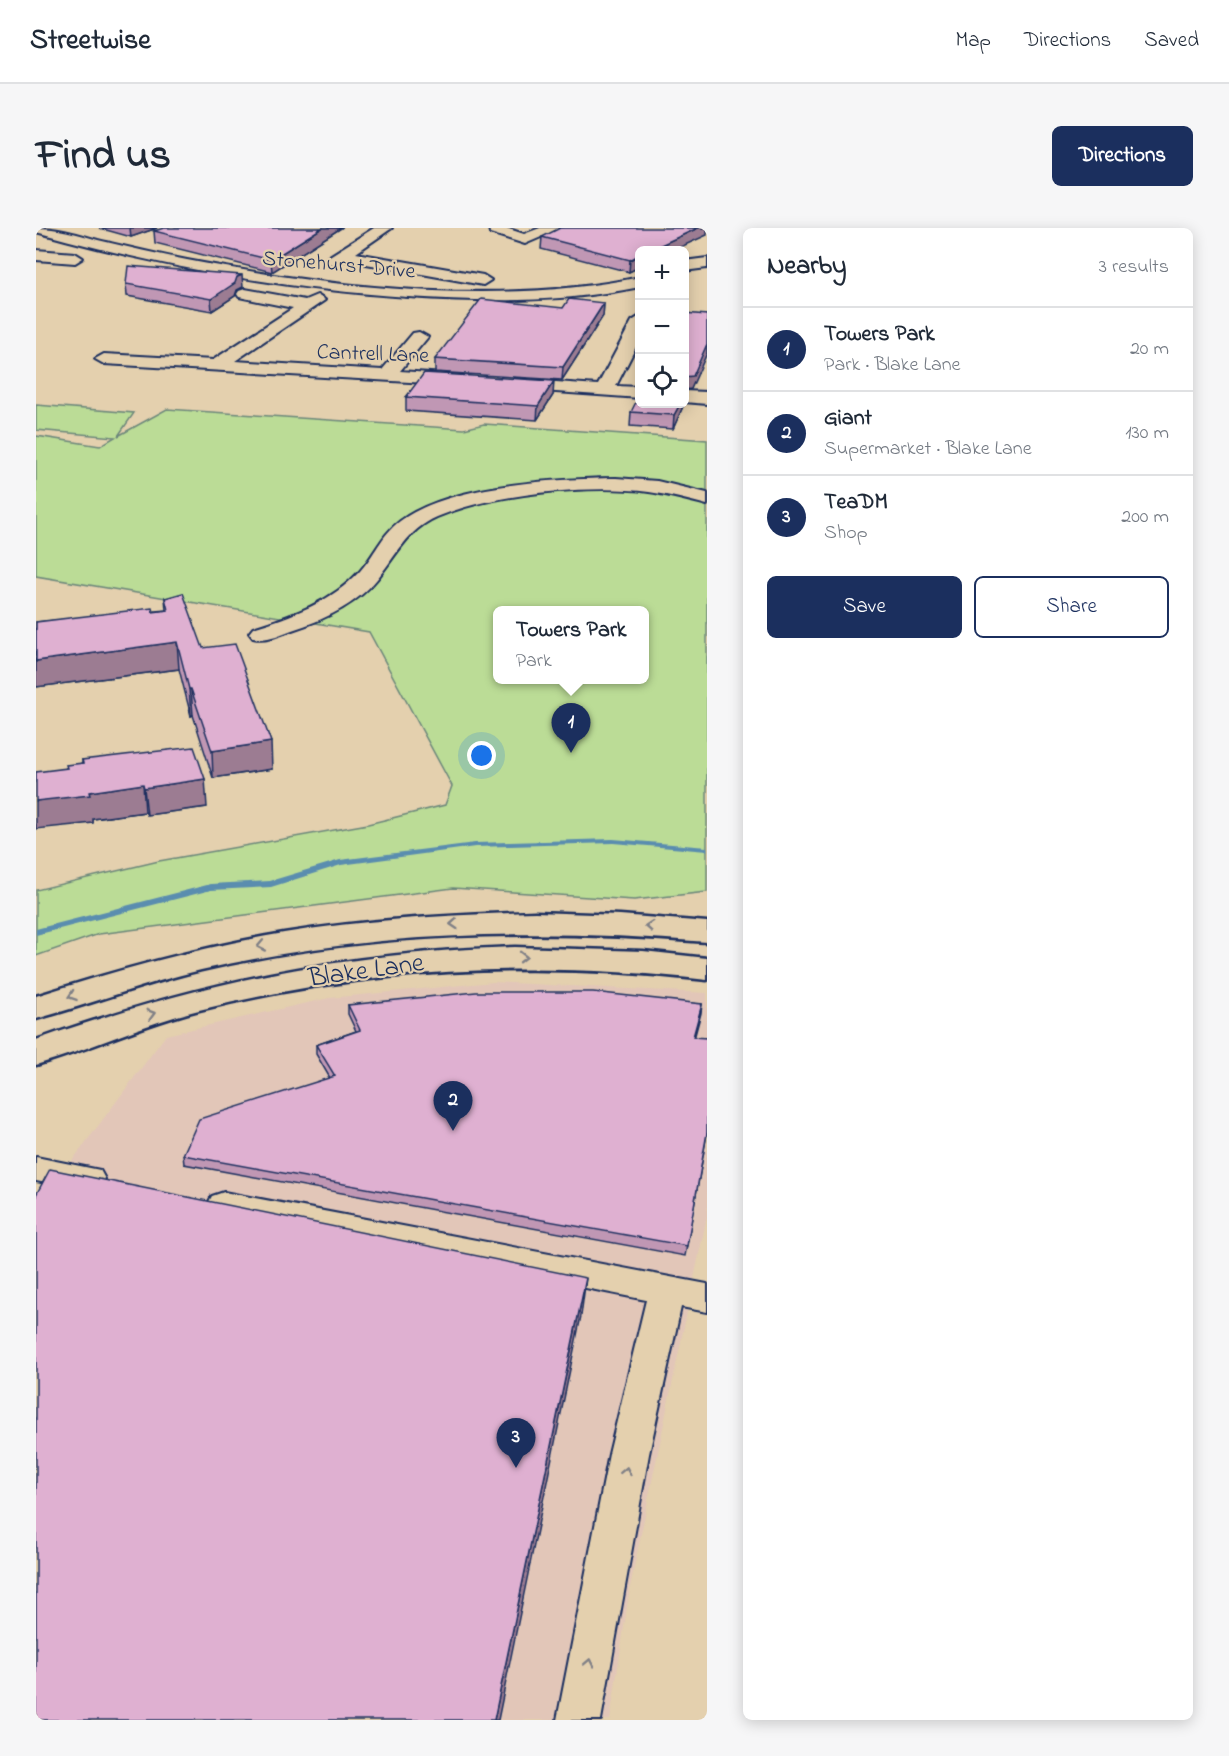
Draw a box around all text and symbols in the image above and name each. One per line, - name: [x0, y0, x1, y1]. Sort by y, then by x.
- text: Streetwise: [30, 21, 151, 62]
- text: Map: [955, 26, 991, 56]
- text: Directions: [1024, 26, 1111, 56]
- text: Saved: [1144, 26, 1199, 56]
- text: Find us: [36, 126, 171, 187]
- button: Directions: [1052, 126, 1193, 186]
- street label: Stonehurst Drive: [261, 243, 417, 289]
- map controls: [635, 246, 689, 408]
- button: +: [635, 246, 689, 300]
- text: Nearby: [767, 248, 846, 286]
- text: 3 results: [1099, 253, 1169, 282]
- button: −: [635, 300, 689, 354]
- text: Towers Park: [824, 319, 935, 351]
- text: 1: [783, 335, 790, 364]
- text: 20 m: [1130, 335, 1169, 364]
- street label: Cantrell Lane: [316, 337, 430, 373]
- text: Park · Blake Lane: [824, 351, 961, 380]
- button: locate: [635, 354, 689, 408]
- text: Giant: [824, 403, 872, 435]
- text: 2: [782, 419, 791, 448]
- text: 130 m: [1125, 419, 1169, 448]
- text: Supermarket · Blake Lane: [824, 435, 1032, 464]
- text: TeaDM: [824, 487, 888, 519]
- text: 3: [782, 503, 791, 532]
- text: 200 m: [1121, 503, 1169, 532]
- text: Shop: [824, 519, 868, 548]
- button: Save: [767, 576, 962, 638]
- button: Share: [974, 576, 1169, 638]
- popup: [493, 606, 649, 684]
- text: Towers Park: [516, 615, 626, 647]
- text: Park: [516, 647, 552, 676]
- pin: 1: [552, 704, 590, 753]
- your location: [467, 741, 496, 770]
- one-way arrow: [449, 917, 458, 930]
- one-way arrow: [644, 920, 653, 933]
- one-way arrow: [256, 939, 266, 952]
- street label: Blake Lane: [305, 944, 428, 999]
- one-way arrow: [519, 951, 528, 963]
- one-way arrow: [67, 988, 78, 1001]
- one-way arrow: [145, 1009, 156, 1021]
- pin: 2: [434, 1082, 472, 1131]
- pin: 3: [496, 1418, 536, 1468]
- one-way arrow: [619, 1466, 632, 1476]
- one-way arrow: [582, 1658, 595, 1668]

